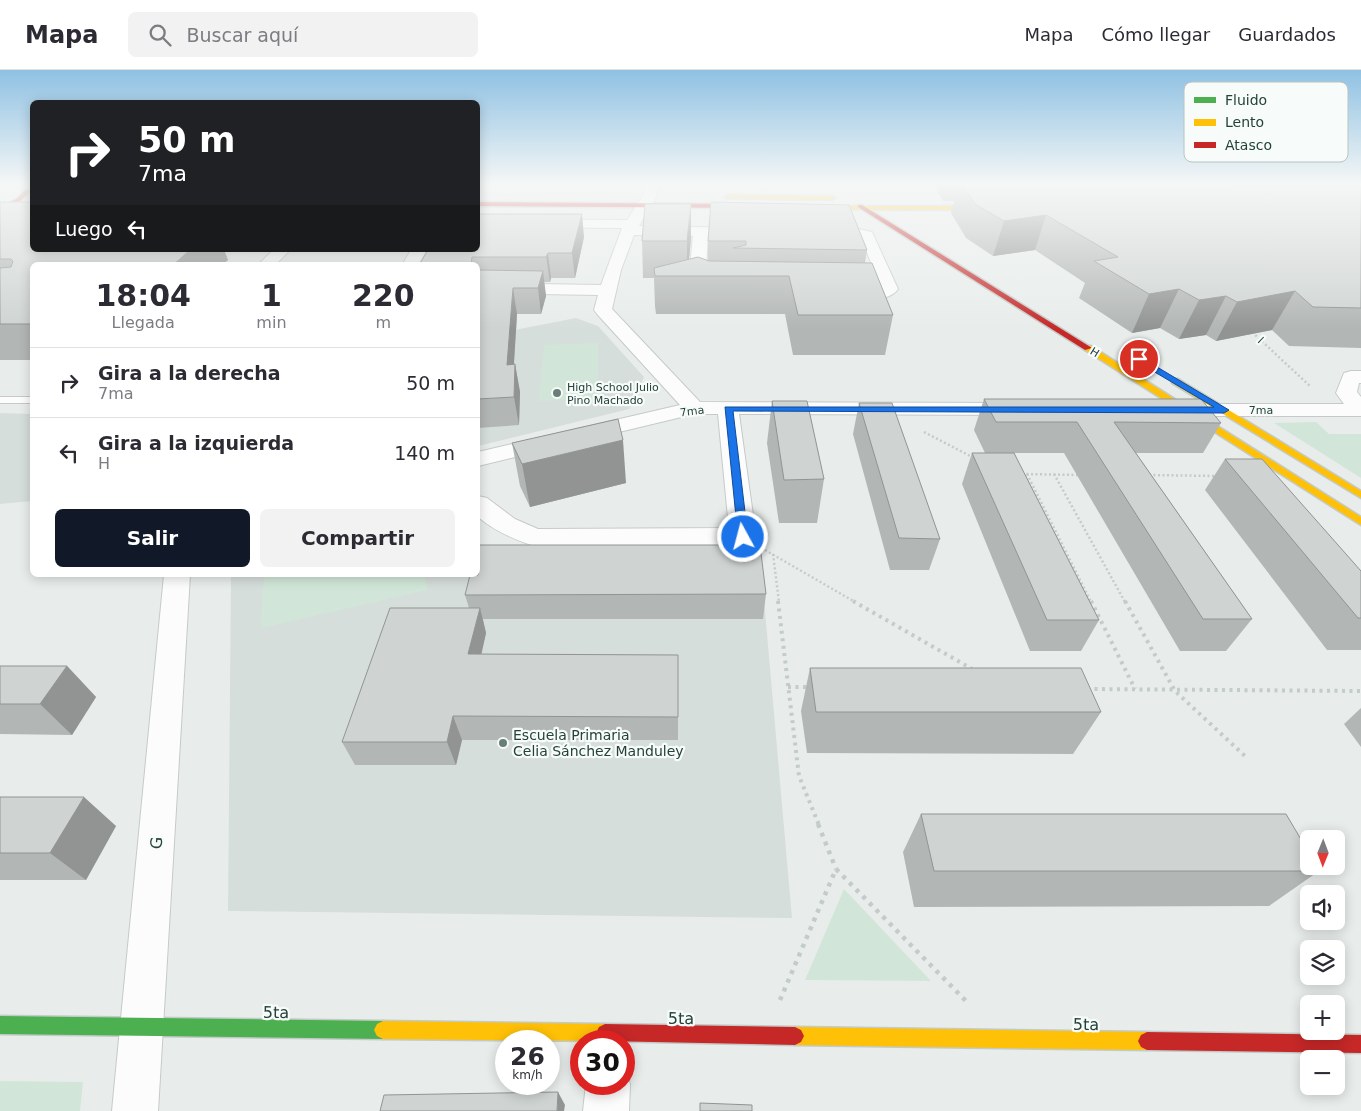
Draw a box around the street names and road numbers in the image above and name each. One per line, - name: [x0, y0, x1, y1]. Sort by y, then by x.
- street label: I: [1255, 335, 1266, 346]
- street label: H: [1088, 345, 1102, 360]
- street label: 7ma: [679, 404, 705, 419]
- street label: 7ma: [1249, 404, 1273, 417]
- street label: G: [147, 836, 166, 850]
- street label: 5ta: [263, 1003, 289, 1022]
- street label: 5ta: [668, 1009, 694, 1028]
- street label: 5ta: [1073, 1015, 1099, 1034]

